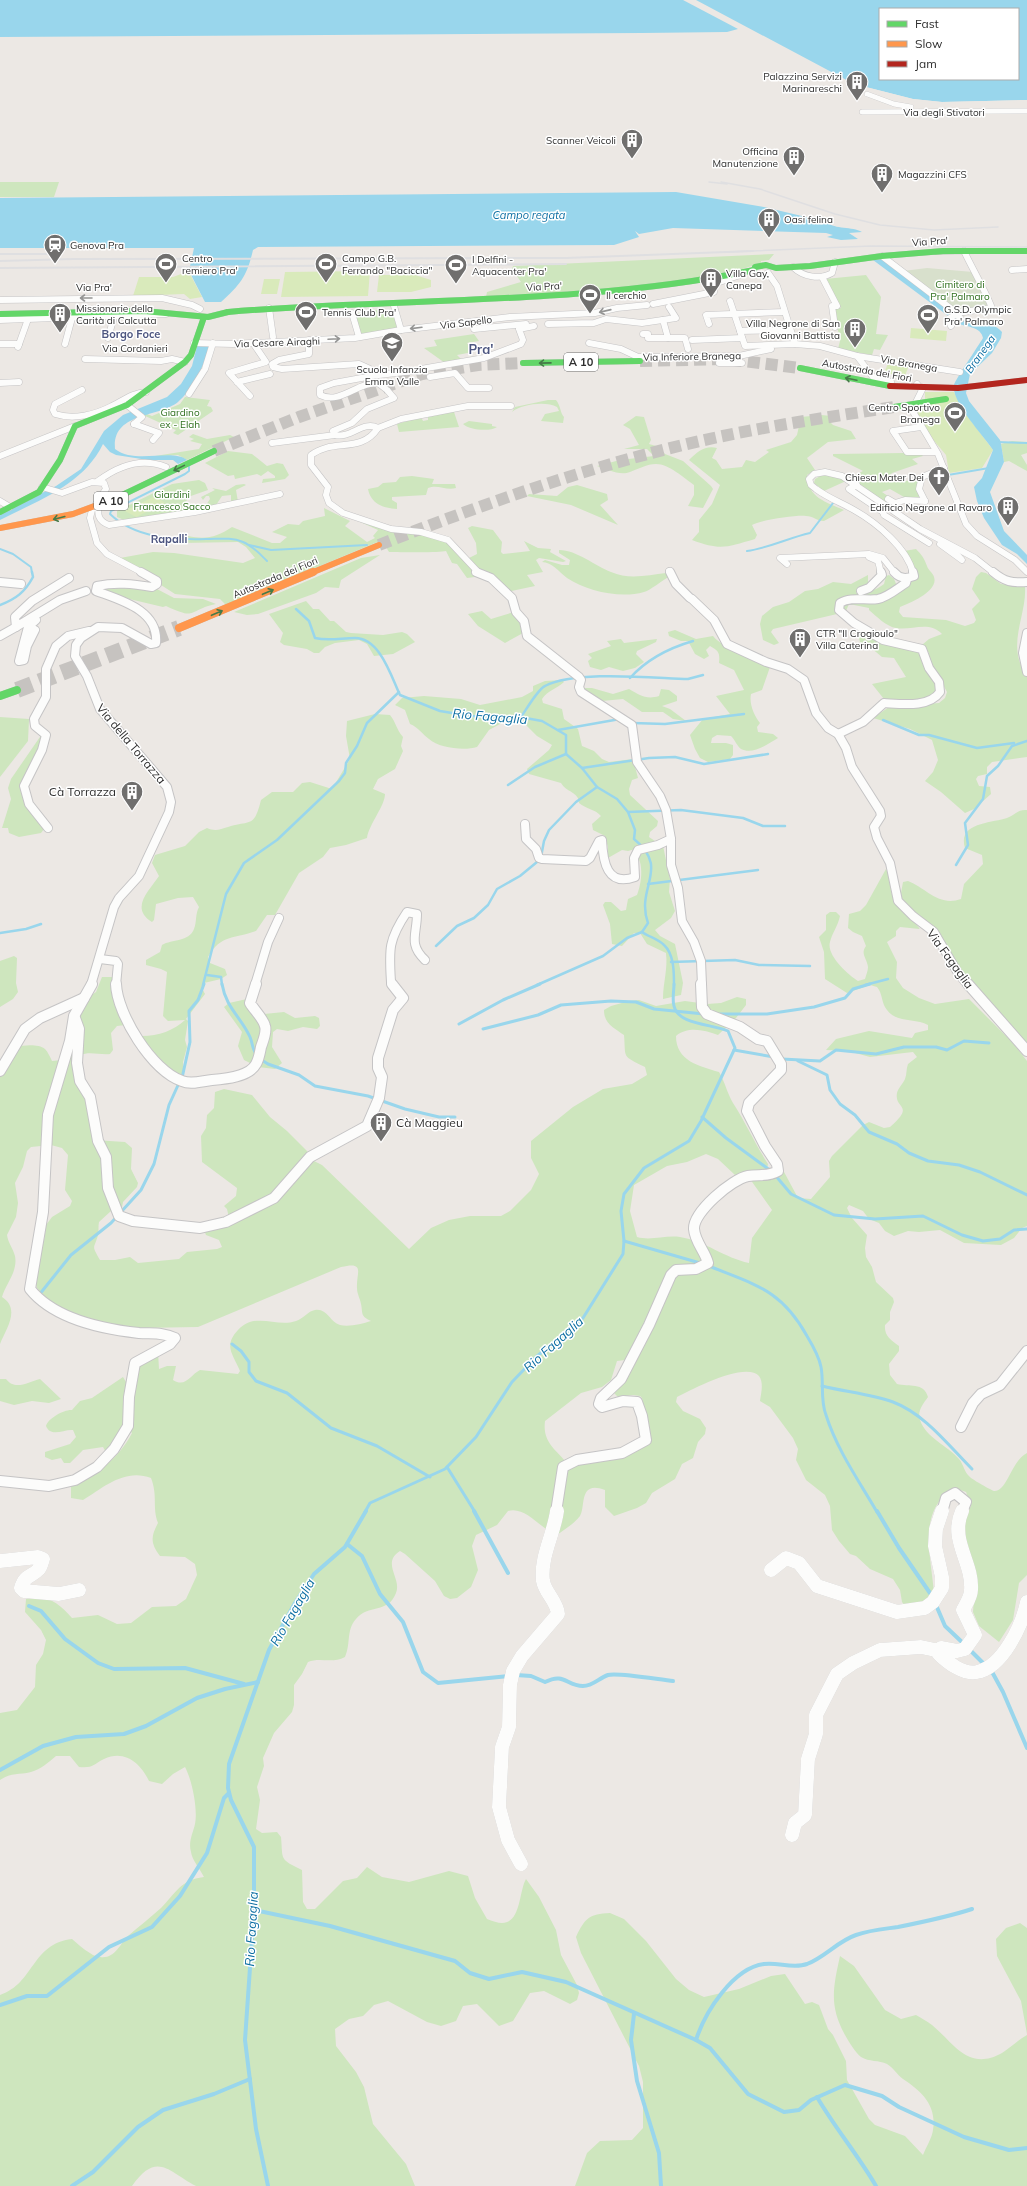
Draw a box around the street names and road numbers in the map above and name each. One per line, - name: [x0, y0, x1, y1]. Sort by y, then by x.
- street label: Via degli Stivatori: [903, 106, 985, 119]
- street label: Via Pra': [912, 234, 949, 249]
- street label: Via Pra': [526, 279, 562, 294]
- street label: Via Pra': [76, 281, 112, 294]
- street label: Via Sapello: [439, 313, 493, 332]
- street label: Via Cesare Airaghi: [234, 335, 320, 350]
- street label: Via Cordanieri: [102, 342, 168, 355]
- street label: Via Inferiore Branega: [643, 349, 741, 364]
- street label: Via Branega: [879, 352, 938, 375]
- road number: A 10: [564, 353, 598, 371]
- street label: Autostrada dei Fiori: [821, 356, 913, 385]
- road number: A 10: [94, 492, 128, 510]
- street label: Autostrada dei Fiori: [231, 554, 320, 601]
- street label: Via della Torrazza: [94, 701, 169, 787]
- street label: Via Fagaglia: [924, 926, 977, 991]

